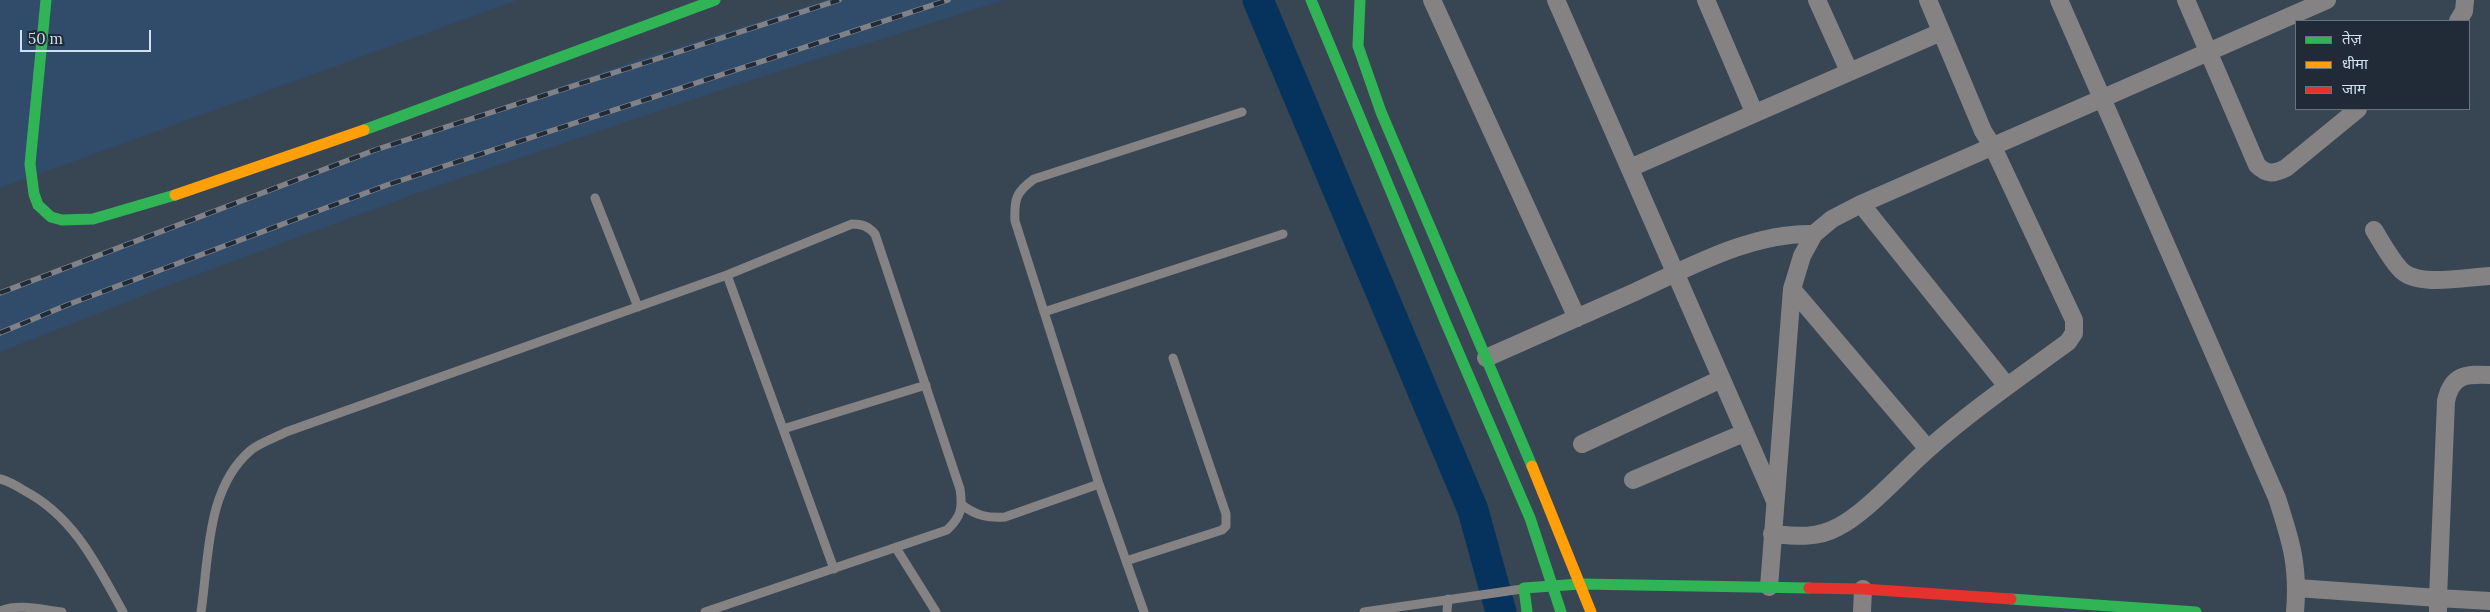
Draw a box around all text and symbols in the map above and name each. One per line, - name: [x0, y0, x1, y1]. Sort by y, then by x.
- scale bar: [22, 20, 154, 52]
- legend: [2295, 20, 2470, 110]
- text: 50 m: [28, 29, 63, 48]
- text: तेज़: [2342, 29, 2362, 48]
- text: धीमा: [2342, 54, 2368, 73]
- text: जाम: [2342, 79, 2366, 98]

